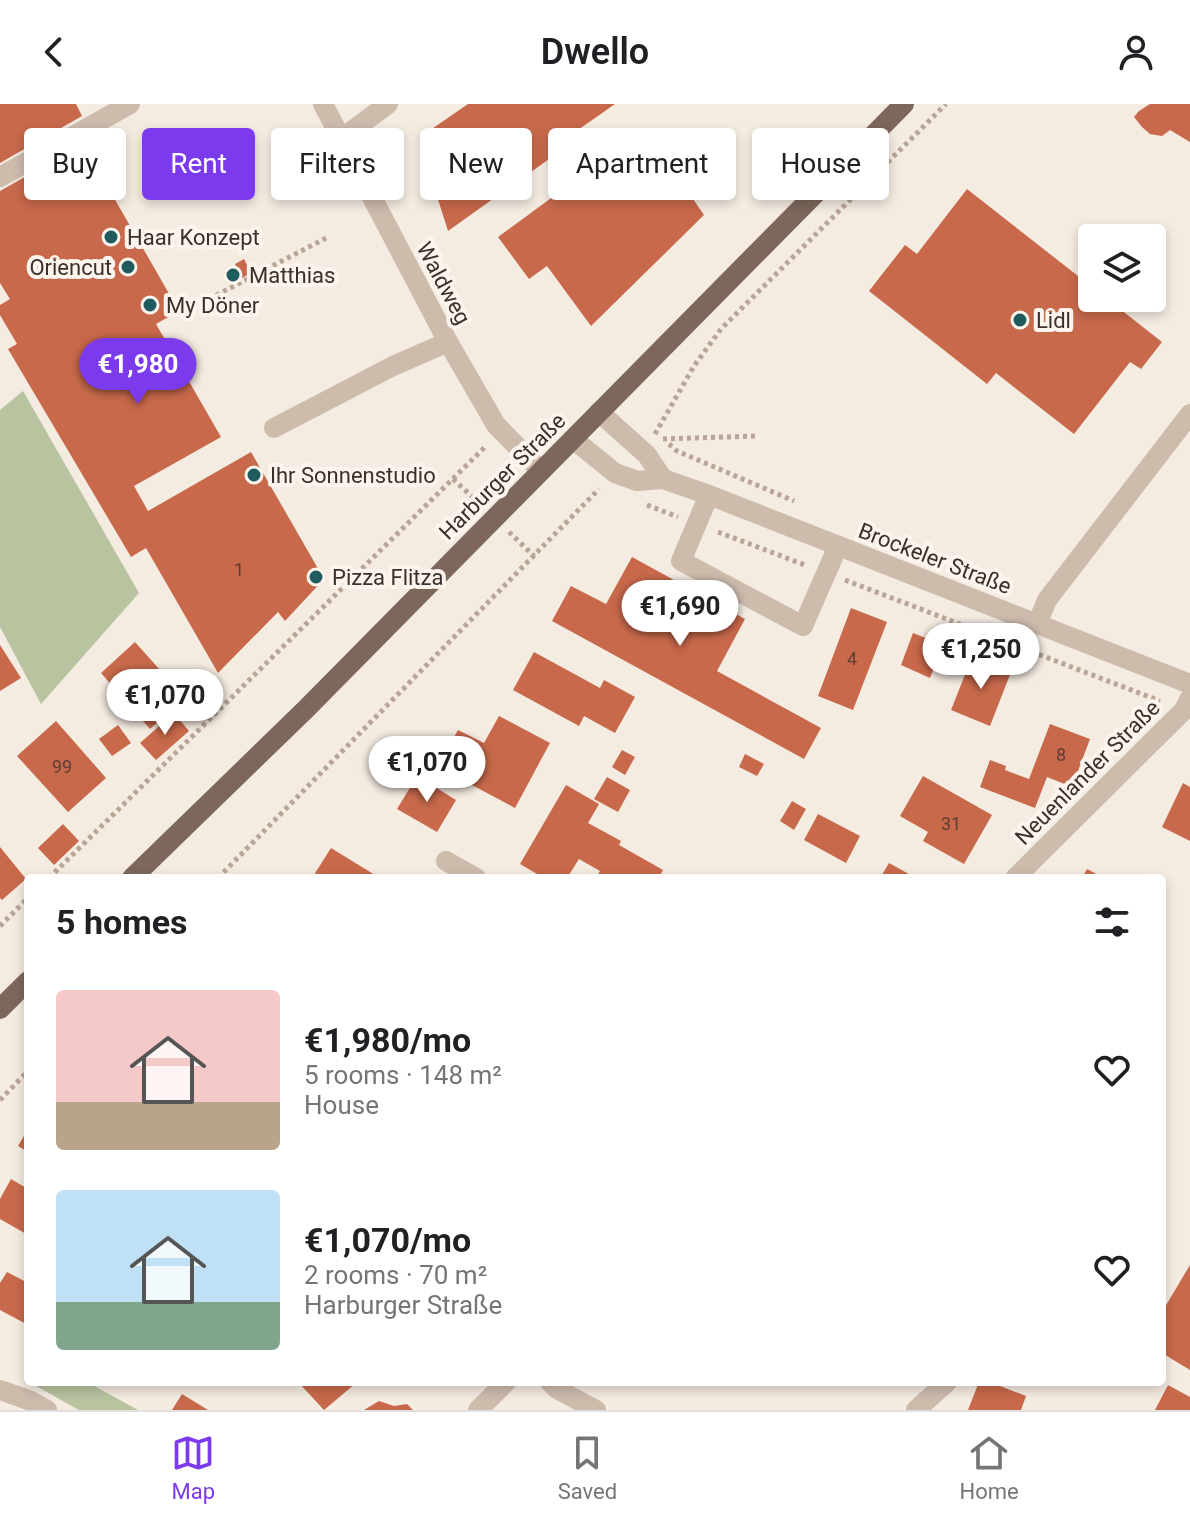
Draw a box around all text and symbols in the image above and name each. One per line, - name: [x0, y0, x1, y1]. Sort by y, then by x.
- icon: back: [32, 30, 76, 74]
- icon: person: [1114, 30, 1158, 74]
- text: Dwello: [541, 31, 649, 73]
- chip: Buy: [24, 128, 126, 200]
- chip: Rent: [142, 128, 255, 200]
- chip: Filters: [271, 128, 404, 200]
- chip: New: [420, 128, 532, 200]
- chip: Apartment: [548, 128, 736, 200]
- chip: House: [752, 128, 889, 200]
- map controls: [1078, 224, 1166, 312]
- button: layers: [1078, 224, 1166, 312]
- place label: Haar Konzept: [127, 225, 260, 250]
- marker: Haar Konzept: [102, 228, 120, 246]
- street label: Waldweg: [412, 238, 476, 329]
- place label: Oriencut: [29, 255, 112, 280]
- marker: Oriencut: [119, 258, 137, 276]
- place label: Matthias: [249, 263, 335, 288]
- marker: Matthias: [224, 266, 242, 284]
- place label: My Döner: [166, 293, 260, 318]
- marker: My Döner: [141, 296, 159, 314]
- place label: Lidl: [1036, 308, 1071, 333]
- marker: Lidl: [1011, 311, 1029, 329]
- pin: €1,980: [73, 338, 203, 406]
- text: €1,980: [98, 349, 178, 379]
- street label: Harburger Straße: [434, 408, 571, 545]
- place label: Ihr Sonnenstudio: [270, 463, 436, 488]
- marker: Ihr Sonnenstudio: [245, 466, 263, 484]
- street label: Brockeler Straße: [855, 518, 1015, 599]
- house number: 1: [234, 559, 244, 580]
- place label: Pizza Flitza: [332, 565, 443, 590]
- marker: Pizza Flitza: [307, 568, 325, 586]
- pin: €1,690: [615, 580, 745, 648]
- text: €1,690: [640, 591, 720, 621]
- pin: €1,250: [916, 623, 1046, 691]
- text: €1,250: [941, 634, 1021, 664]
- house number: 4: [847, 648, 857, 669]
- pin: €1,070: [100, 669, 230, 737]
- text: €1,070: [125, 680, 205, 710]
- street label: Neuenlander Straße: [1010, 695, 1165, 850]
- pin: €1,070: [362, 736, 492, 804]
- house number: 8: [1056, 744, 1066, 765]
- text: €1,070: [387, 747, 467, 777]
- house number: 99: [52, 756, 72, 777]
- house number: 31: [941, 813, 961, 834]
- icon: filters: [1090, 900, 1134, 944]
- text: 5 homes: [56, 902, 187, 942]
- text: €1,980/mo: [304, 1020, 471, 1060]
- icon: home: [120, 1022, 216, 1118]
- icon: heart: [1090, 1048, 1134, 1092]
- text: 5 rooms · 148 m²: [304, 1060, 502, 1090]
- text: House: [304, 1090, 379, 1120]
- text: €1,070/mo: [304, 1220, 471, 1260]
- icon: home: [120, 1222, 216, 1318]
- icon: heart: [1090, 1248, 1134, 1292]
- text: 2 rooms · 70 m²: [304, 1260, 487, 1290]
- text: Harburger Straße: [304, 1290, 502, 1320]
- tab: Map: [171, 1431, 215, 1504]
- tab: Saved: [558, 1431, 617, 1504]
- tab: Home: [960, 1431, 1019, 1504]

